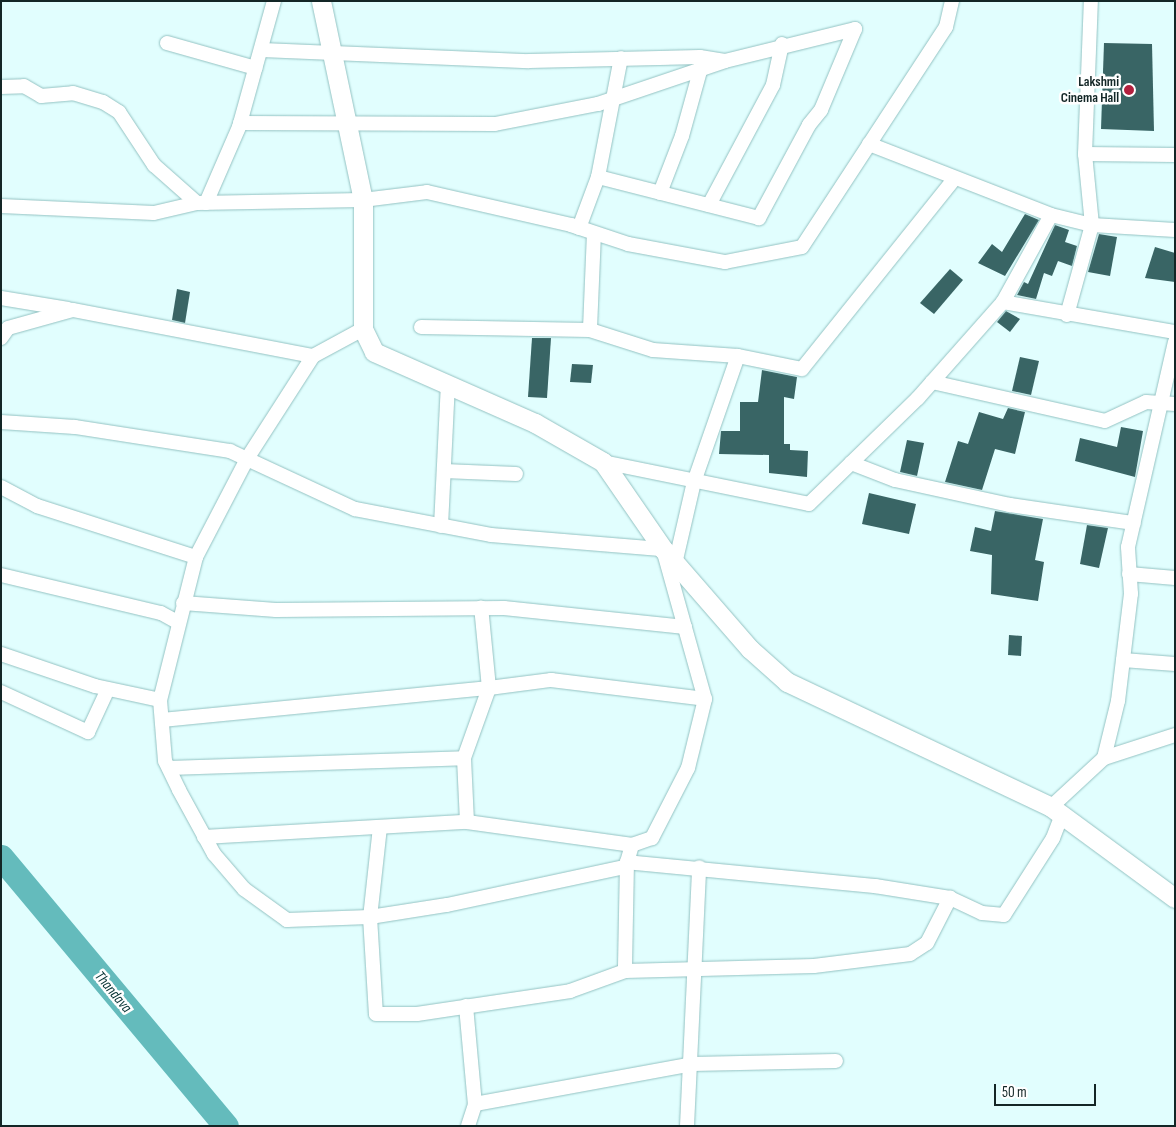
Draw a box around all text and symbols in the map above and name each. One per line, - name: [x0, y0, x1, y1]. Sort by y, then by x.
- place label: Lakshmi Cinema Hall: [1061, 74, 1119, 106]
- marker: Lakshmi Cinema Hall: [1123, 84, 1135, 96]
- water label: Thandava: [91, 968, 135, 1016]
- scale bar: [996, 1074, 1098, 1106]
- text: 50 m: [1002, 1083, 1027, 1102]

